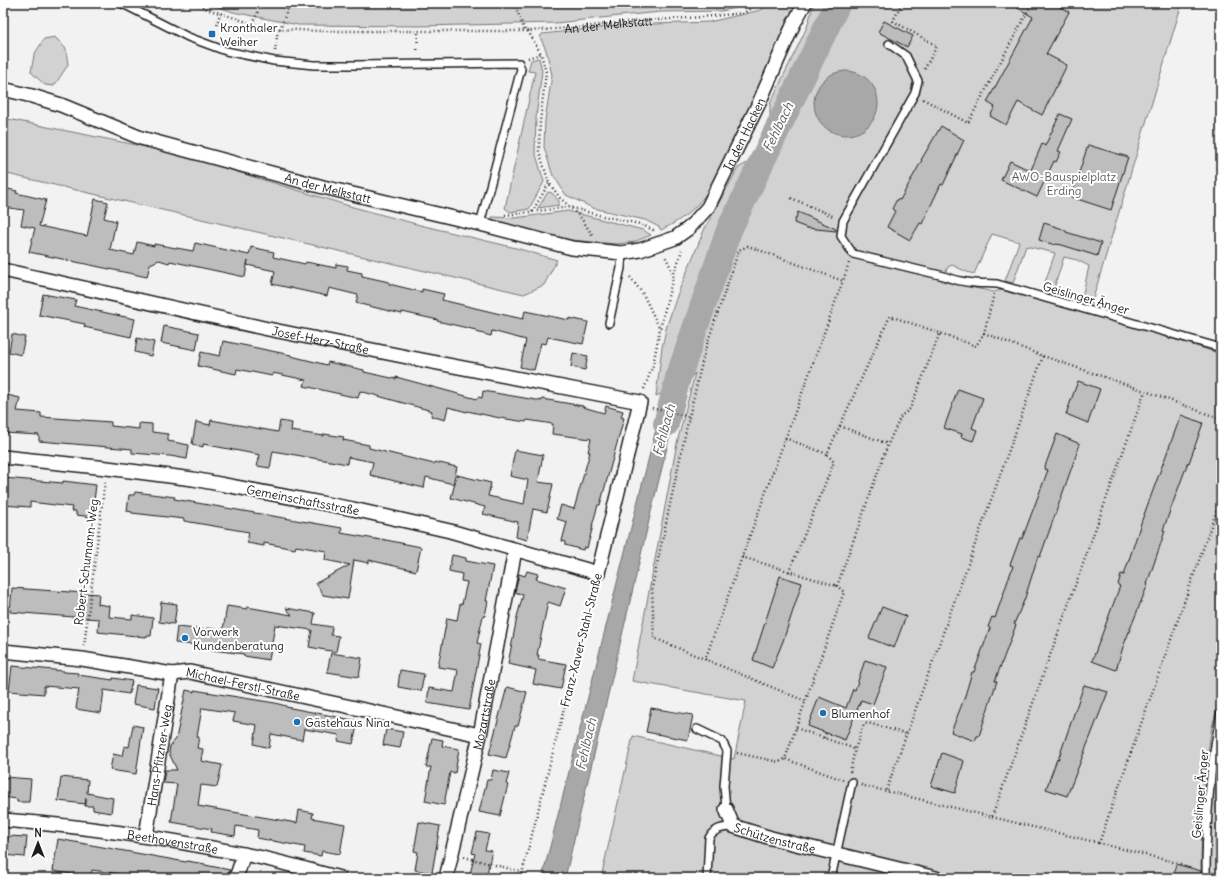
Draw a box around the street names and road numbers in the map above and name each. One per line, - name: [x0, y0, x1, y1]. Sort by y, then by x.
- street label: An der Melkstatt: [564, 13, 653, 36]
- street label: In den Hacken: [720, 95, 768, 173]
- street label: An der Melkstatt: [283, 170, 372, 206]
- street label: Geislinger Änger: [1041, 278, 1131, 318]
- street label: Josef-Herz-Straße: [271, 322, 370, 357]
- street label: Gemeinschaftsstraße: [245, 482, 361, 518]
- street label: Robert-Schumann-Weg: [71, 498, 101, 626]
- street label: Franz-Xaver-Stahl-Straße: [557, 572, 605, 708]
- street label: Michael-Ferstl-Straße: [185, 664, 301, 703]
- street label: Mozartstraße: [469, 678, 498, 751]
- street label: Hans-Pfitzner-Weg: [143, 703, 175, 807]
- street label: Geislinger Änger: [1189, 749, 1211, 839]
- street label: Schützenstraße: [732, 819, 817, 856]
- street label: Beethovenstraße: [126, 826, 219, 856]

